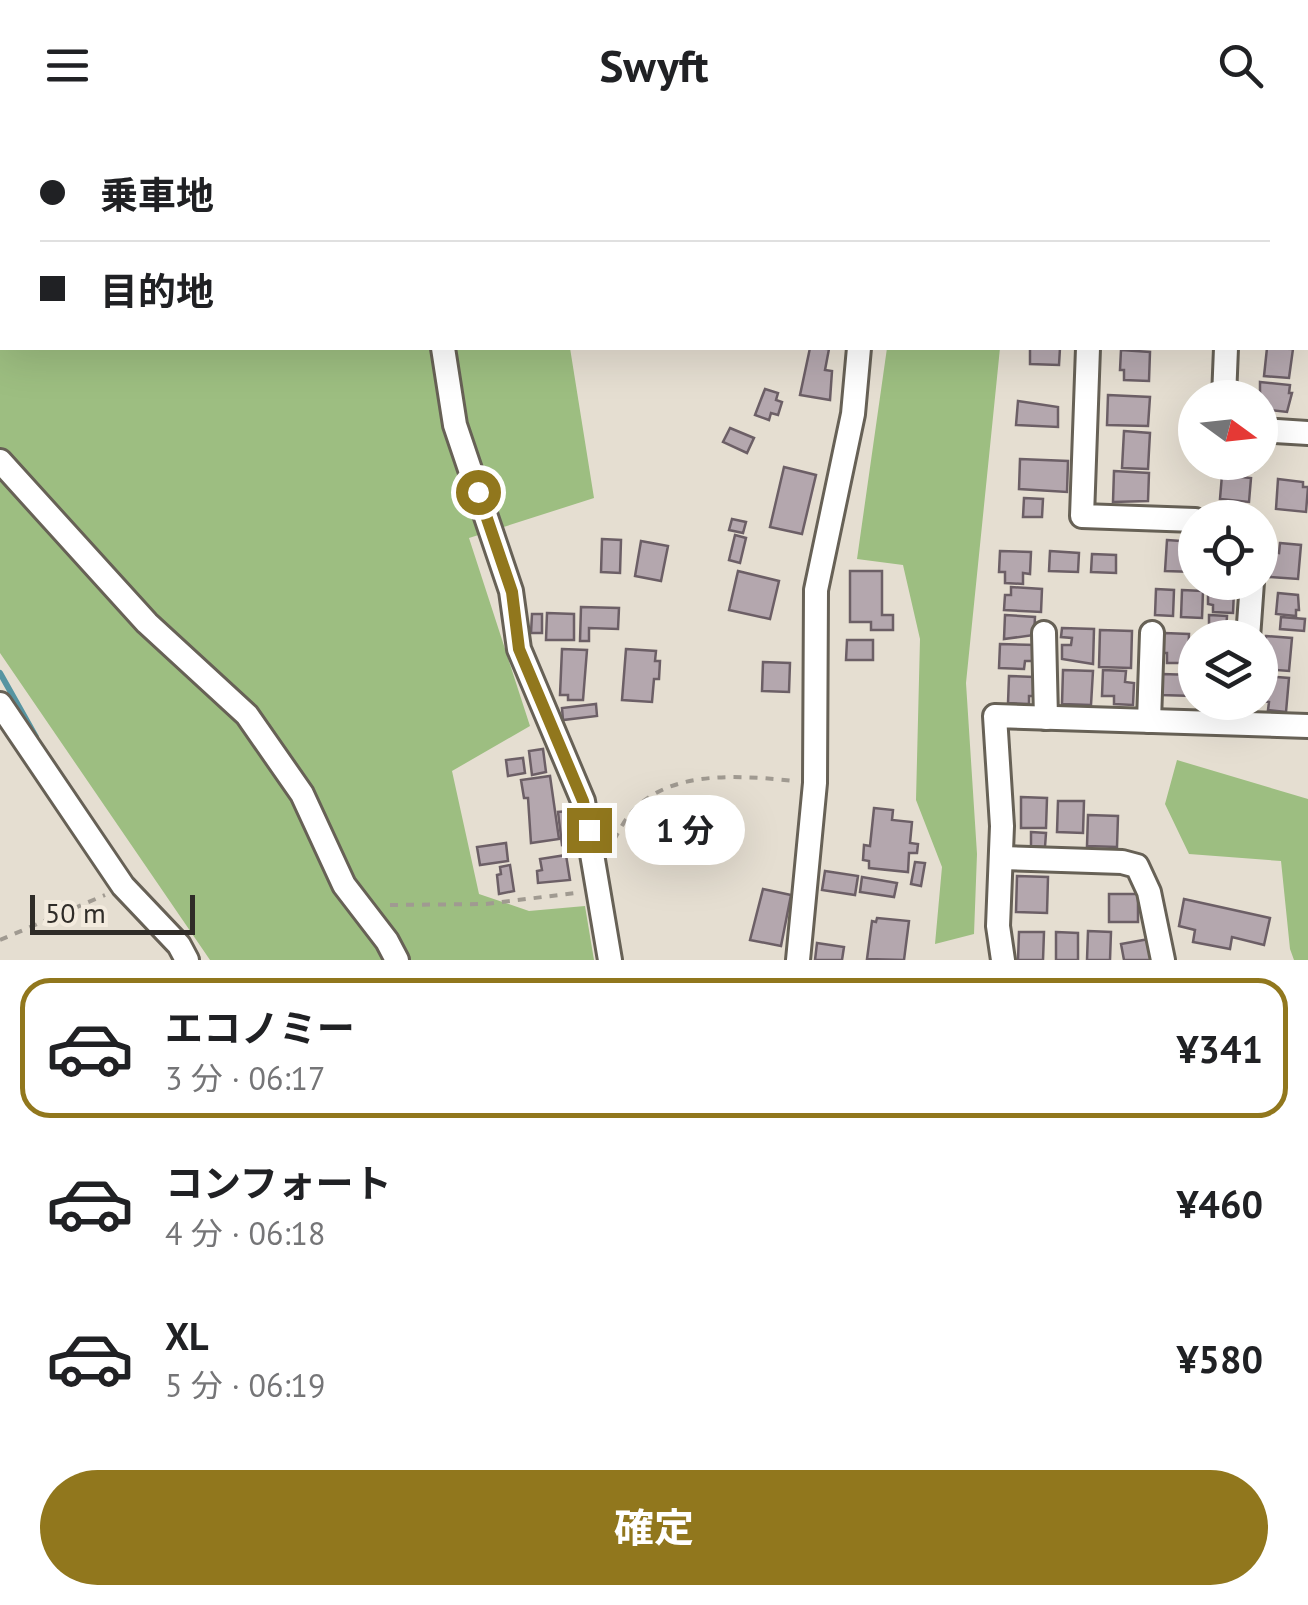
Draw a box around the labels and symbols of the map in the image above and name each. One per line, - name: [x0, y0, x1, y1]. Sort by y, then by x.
- north arrow: [1178, 380, 1278, 480]
- route start: [456, 470, 501, 515]
- callout: 1 分: [624, 795, 744, 865]
- route end: [567, 808, 612, 853]
- scale bar: [30, 890, 195, 934]

